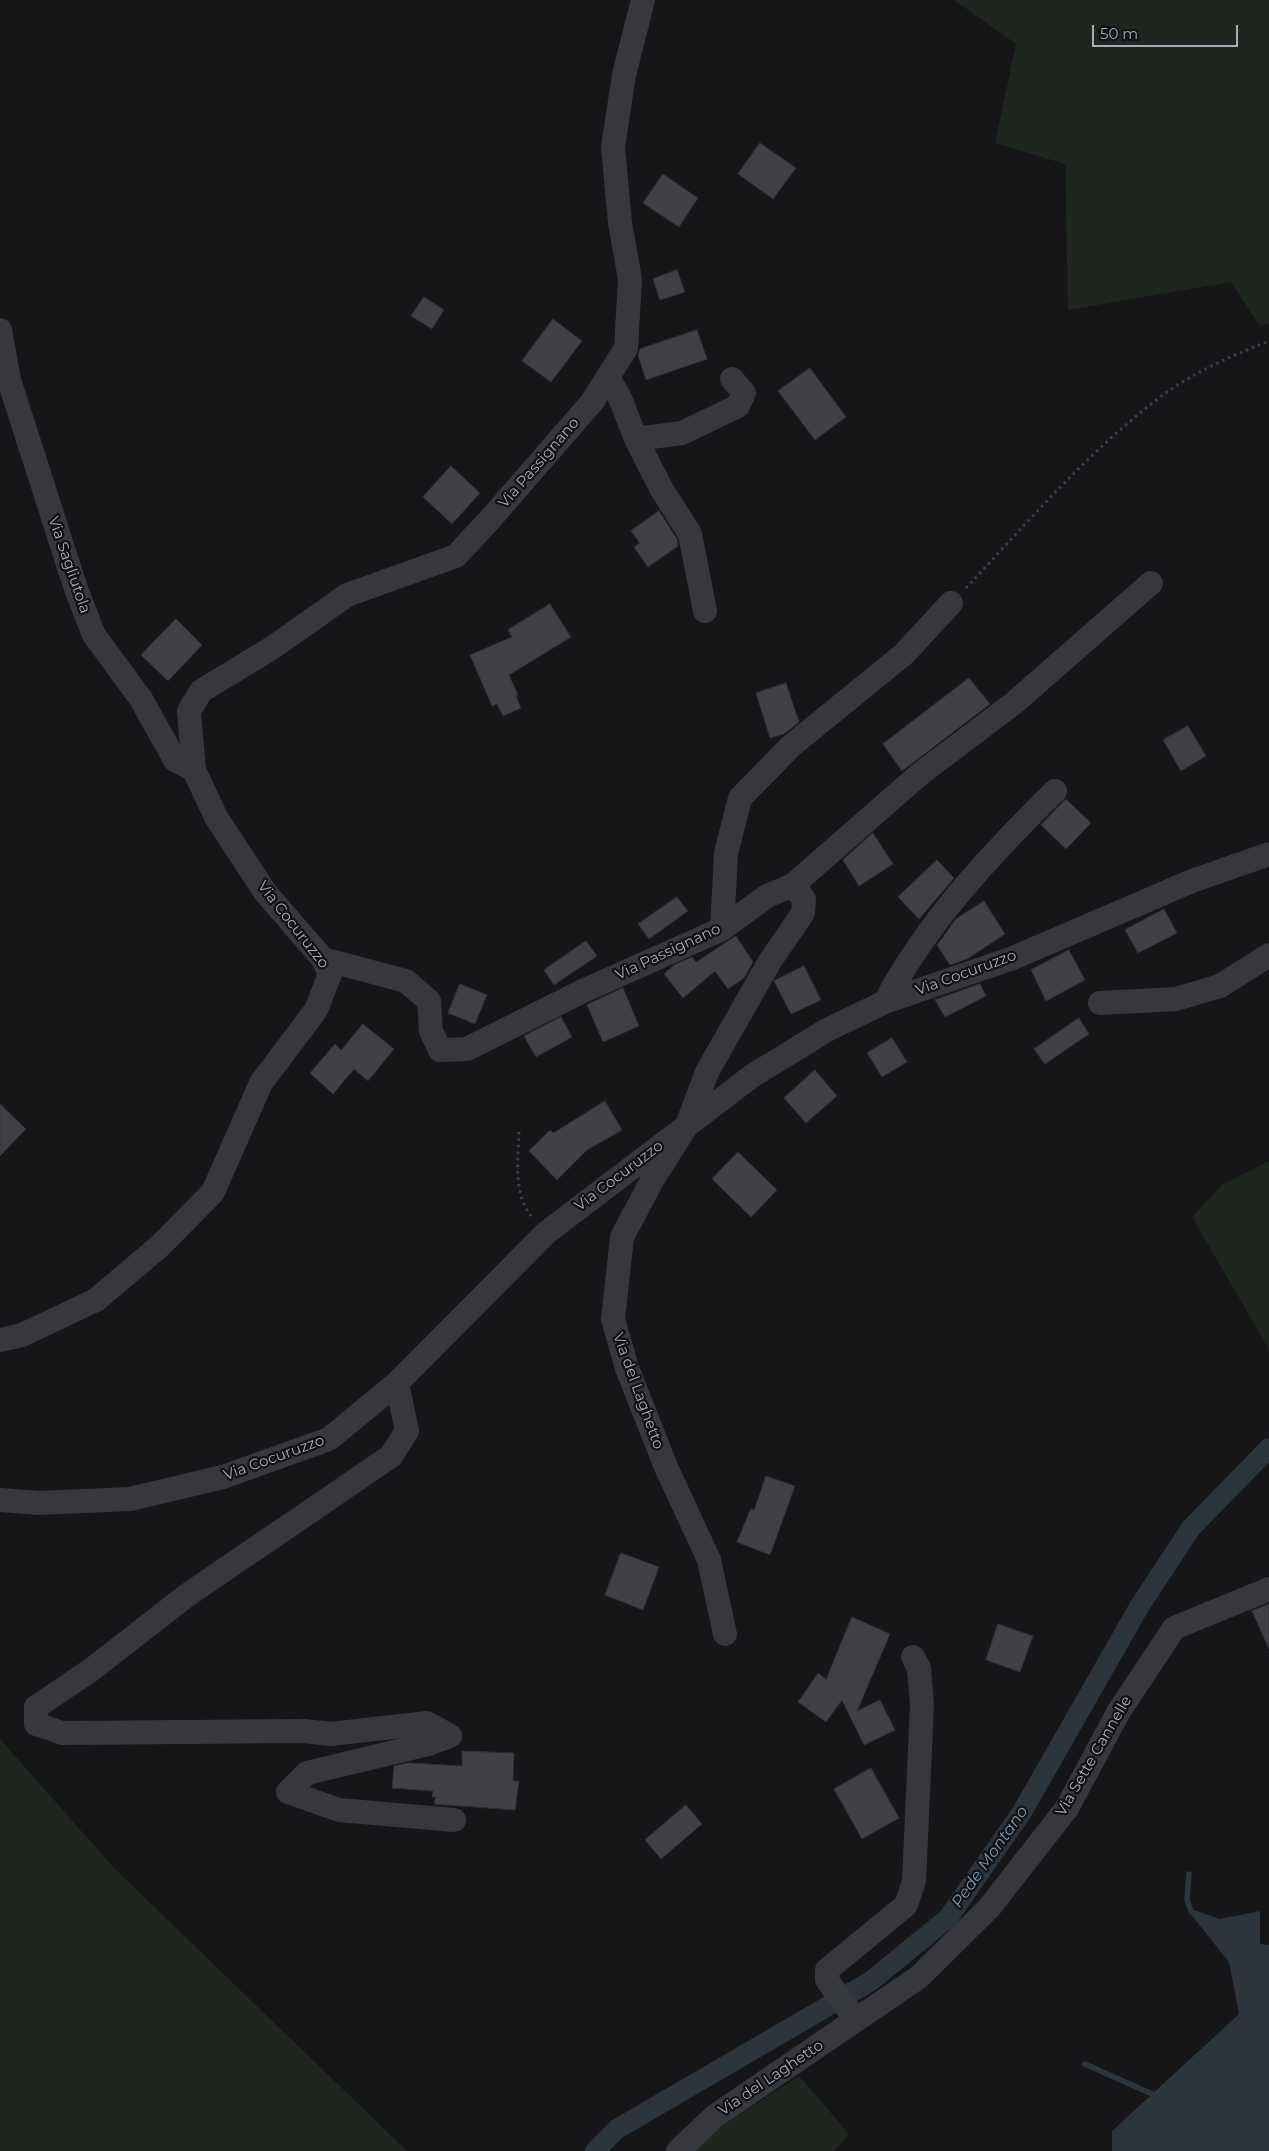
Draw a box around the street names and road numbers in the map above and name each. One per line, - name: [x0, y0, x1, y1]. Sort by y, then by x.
- street label: Via Passignano: [495, 414, 583, 512]
- street label: Via Sagliutola: [44, 514, 94, 616]
- street label: Via Cocuruzzo: [253, 878, 333, 972]
- street label: Via Passignano: [613, 920, 723, 984]
- street label: Via Cocuruzzo: [913, 946, 1019, 1000]
- street label: Via Cocuruzzo: [571, 1137, 667, 1215]
- street label: Via del Laghetto: [609, 1330, 667, 1452]
- street label: Via Cocuruzzo: [221, 1431, 327, 1485]
- street label: Via Sette Cannelle: [1052, 1693, 1136, 1819]
- street label: Via del Laghetto: [715, 2036, 827, 2120]

